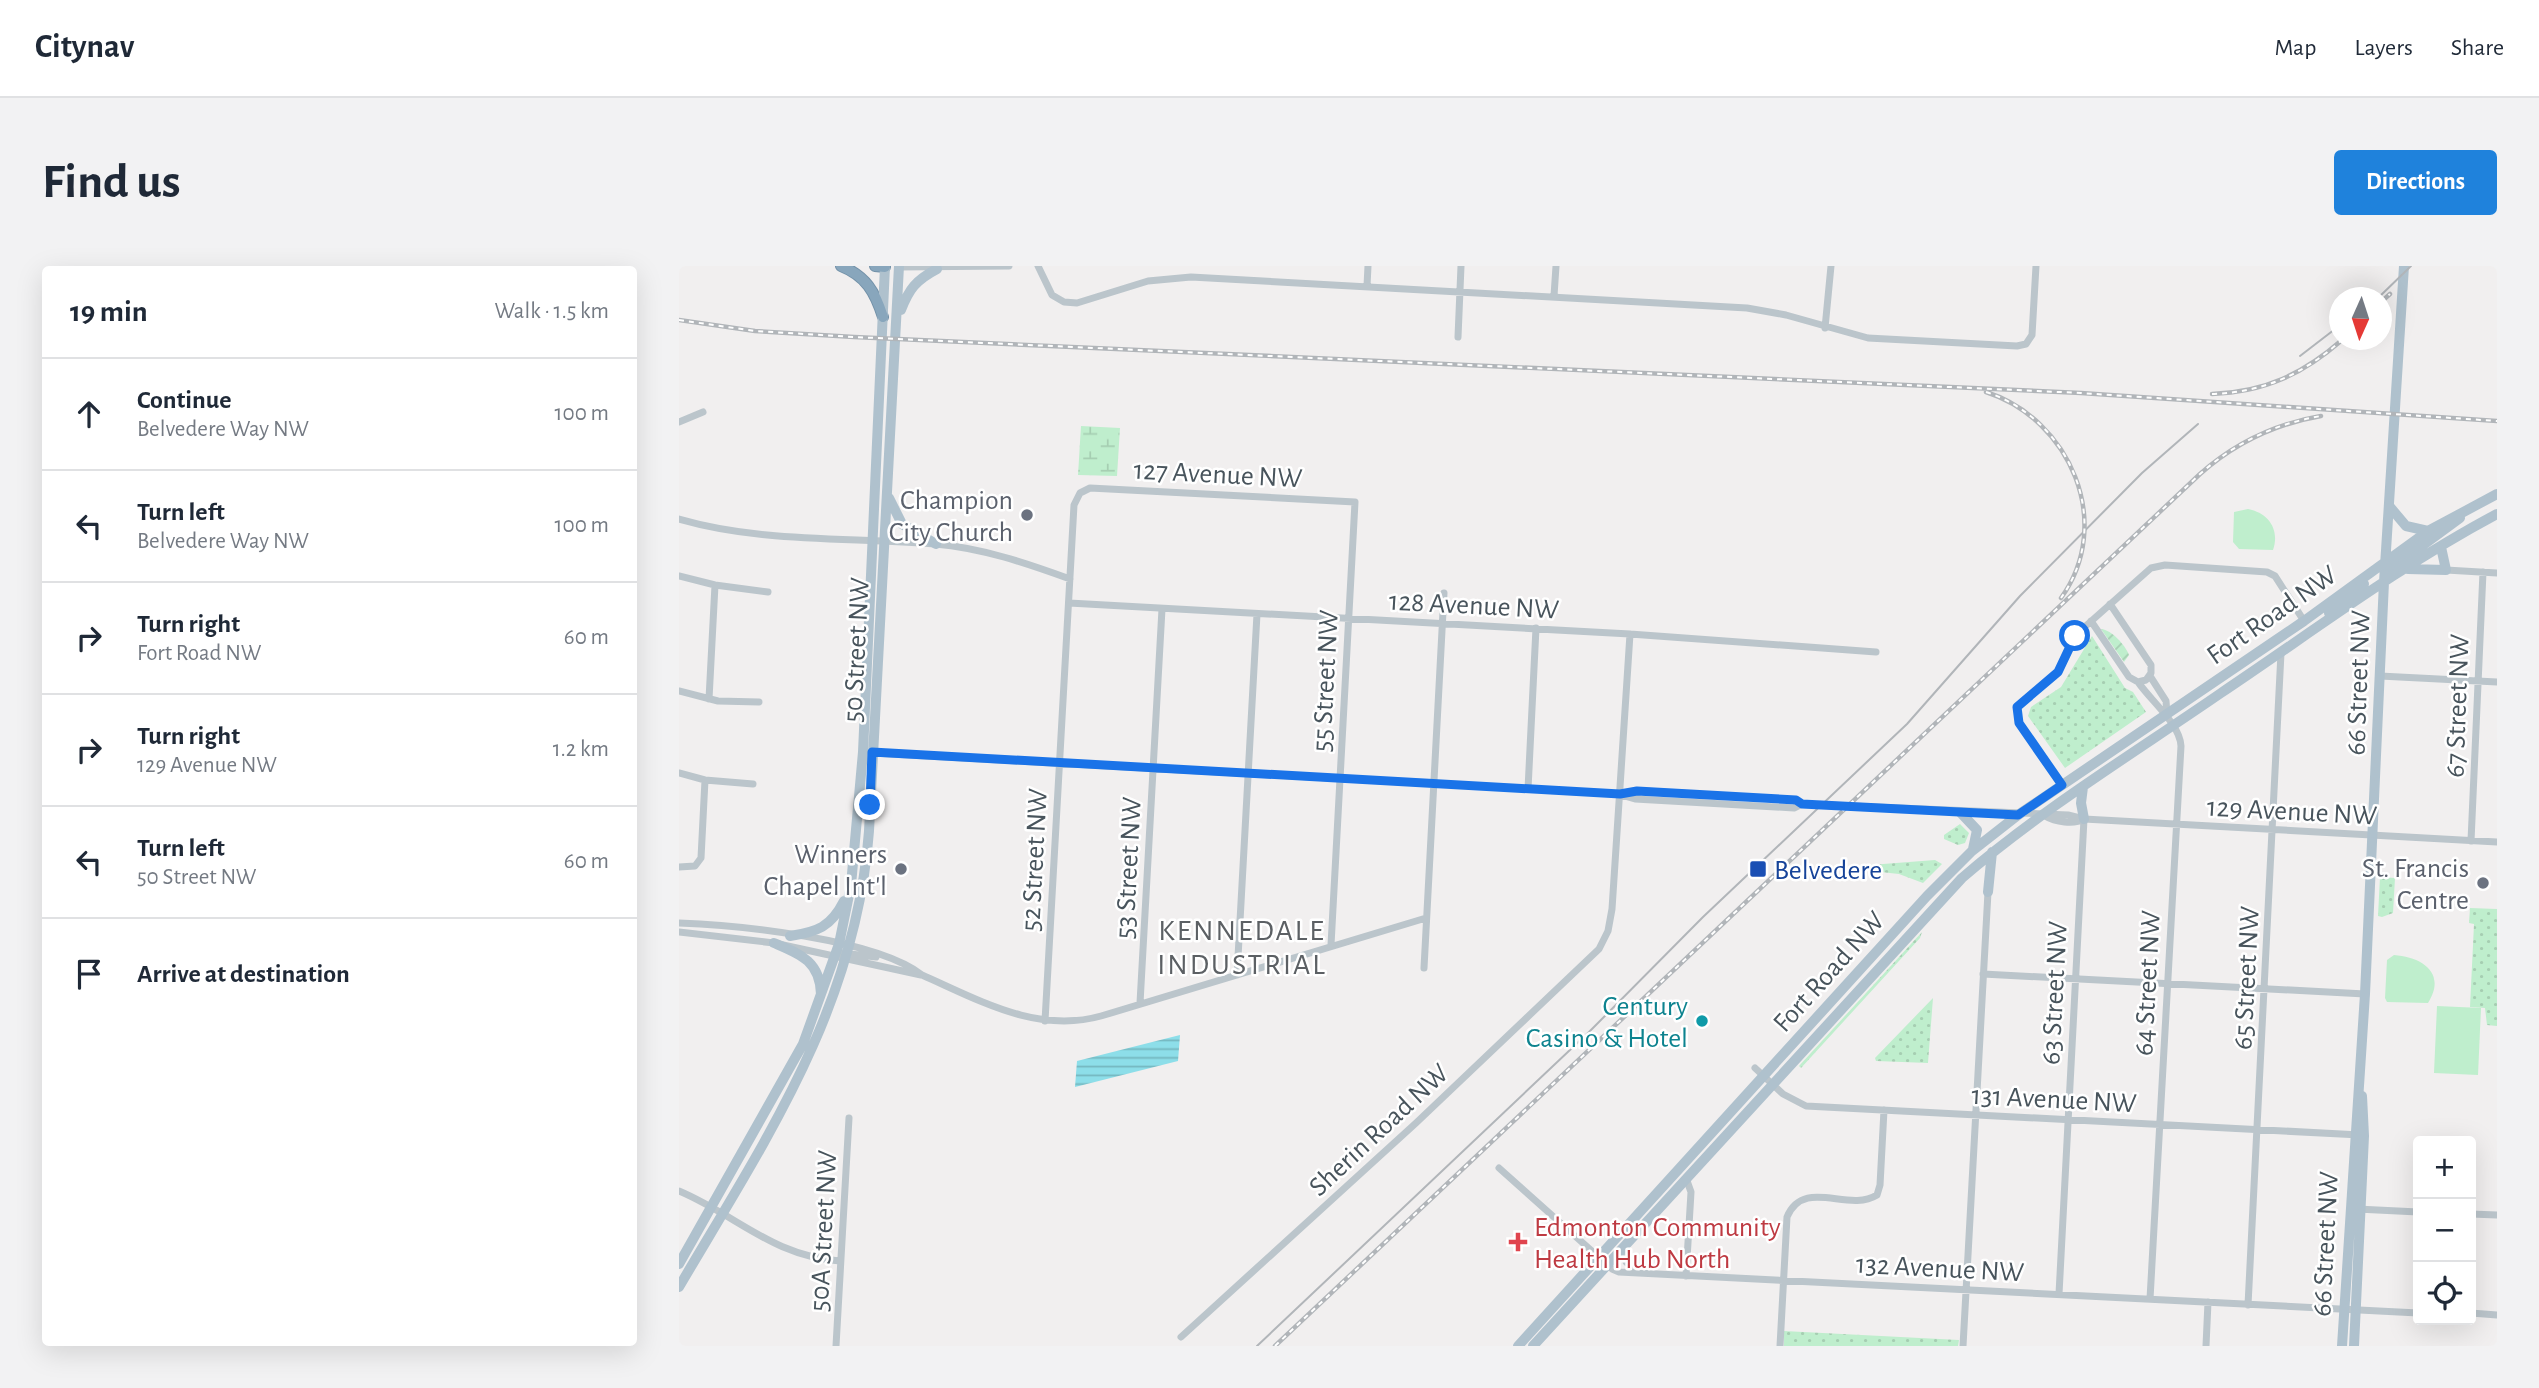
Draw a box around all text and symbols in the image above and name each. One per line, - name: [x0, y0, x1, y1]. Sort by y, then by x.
- text: Citynav: [35, 31, 134, 64]
- text: Map: [2274, 36, 2316, 60]
- text: Layers: [2354, 36, 2413, 60]
- text: Share: [2451, 36, 2504, 60]
- button: Directions: [2334, 150, 2497, 215]
- text: Find us: [42, 158, 181, 207]
- north arrow: [2329, 287, 2392, 350]
- text: 19 min: [70, 297, 148, 327]
- text: Walk · 1.5 km: [495, 300, 609, 323]
- text: Continue: [137, 387, 232, 413]
- icon: ahead: [70, 395, 108, 433]
- text: 100 m: [555, 402, 609, 425]
- text: Belvedere Way NW: [137, 418, 309, 441]
- street label: 127 Avenue NW: [1133, 457, 1303, 493]
- place label: Champion City Church: [889, 487, 1013, 547]
- text: Turn left: [137, 499, 225, 525]
- icon: left: [70, 507, 108, 545]
- marker: Champion City Church: [1019, 507, 1035, 523]
- text: 100 m: [555, 514, 609, 537]
- text: Belvedere Way NW: [137, 530, 309, 553]
- street label: Fort Road NW: [2202, 561, 2342, 670]
- street label: 50 Street NW: [839, 577, 875, 723]
- street label: 128 Avenue NW: [1388, 588, 1560, 624]
- street label: 55 Street NW: [1308, 609, 1344, 753]
- street label: 66 Street NW: [2342, 610, 2376, 756]
- text: Turn right: [137, 611, 240, 637]
- icon: right: [70, 619, 108, 657]
- route start: [2059, 620, 2090, 651]
- text: 60 m: [564, 626, 609, 649]
- street label: 67 Street NW: [2442, 634, 2474, 778]
- text: Fort Road NW: [137, 642, 261, 665]
- text: Turn right: [137, 723, 240, 749]
- icon: right: [70, 731, 108, 769]
- text: 1.2 km: [553, 738, 609, 761]
- text: 129 Avenue NW: [137, 754, 277, 777]
- street label: 52 Street NW: [1017, 788, 1053, 932]
- route end: [854, 789, 885, 820]
- street label: 129 Avenue NW: [2206, 794, 2378, 830]
- street label: 53 Street NW: [1111, 796, 1147, 940]
- text: Turn left: [137, 835, 225, 861]
- place label: Winners Chapel Int'l: [764, 841, 887, 901]
- icon: left: [70, 843, 108, 881]
- text: 60 m: [564, 850, 609, 873]
- place label: St. Francis Centre: [2362, 855, 2469, 915]
- place label: Belvedere: [1774, 857, 1882, 885]
- marker: Belvedere: [1748, 859, 1768, 879]
- marker: Winners Chapel Int'l: [893, 861, 909, 877]
- text: 50 Street NW: [137, 866, 256, 889]
- marker: St. Francis Centre: [2475, 875, 2491, 891]
- street label: 65 Street NW: [2229, 906, 2265, 1051]
- street label: Fort Road NW: [1769, 907, 1890, 1038]
- street label: 64 Street NW: [2130, 910, 2166, 1056]
- district label: KENNEDALE INDUSTRIAL: [1157, 916, 1327, 980]
- street label: 63 Street NW: [2037, 921, 2073, 1065]
- icon: arrive: [70, 955, 108, 993]
- text: Arrive at destination: [137, 961, 350, 987]
- place label: Century Casino & Hotel: [1526, 993, 1688, 1053]
- marker: Century Casino & Hotel: [1694, 1013, 1710, 1029]
- street label: Sherin Road NW: [1304, 1059, 1454, 1202]
- street label: 131 Avenue NW: [1971, 1082, 2137, 1118]
- map controls: [2413, 1136, 2476, 1325]
- button: +: [2413, 1136, 2476, 1199]
- street label: 50A Street NW: [806, 1150, 842, 1312]
- street label: 66 Street NW: [2308, 1171, 2344, 1317]
- button: −: [2413, 1199, 2476, 1262]
- place label: Edmonton Community Health Hub North: [1534, 1214, 1781, 1274]
- marker: Edmonton Community Health Hub North: [1508, 1232, 1528, 1252]
- street label: 132 Avenue NW: [1855, 1251, 2025, 1287]
- button: locate: [2413, 1262, 2476, 1325]

